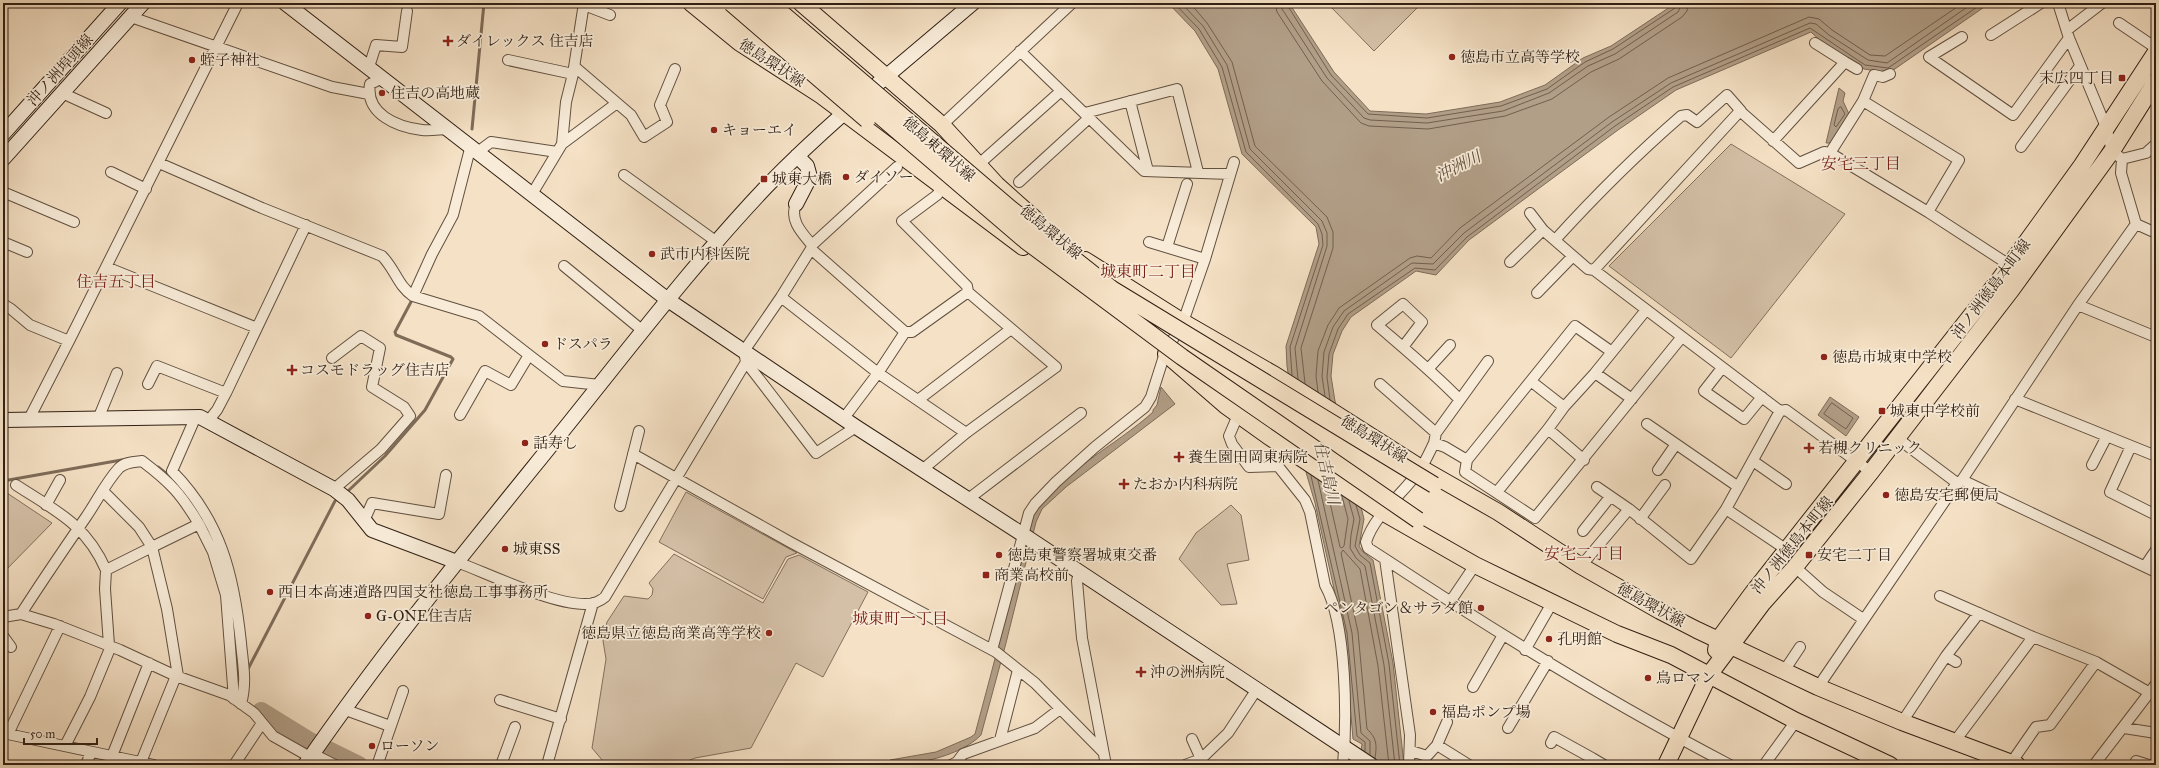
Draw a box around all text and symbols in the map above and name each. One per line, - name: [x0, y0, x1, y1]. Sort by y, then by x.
- street label: 沖ノ洲埠頭線: [23, 31, 97, 109]
- place label: ダイレックス 住吉店: [456, 32, 594, 50]
- street label: 徳島環状線: [736, 35, 808, 91]
- marker: ダイレックス 住吉店: [443, 36, 453, 46]
- place label: 徳島市立高等学校: [1460, 48, 1580, 66]
- place label: 蛭子神社: [200, 51, 260, 69]
- marker: 徳島市立高等学校: [1447, 52, 1457, 62]
- marker: 蛭子神社: [187, 55, 197, 65]
- place label: 末広四丁目: [2039, 69, 2114, 87]
- marker: 末広四丁目: [2117, 73, 2127, 83]
- place label: 住吉の高地蔵: [390, 84, 480, 102]
- marker: 住吉の高地蔵: [377, 88, 387, 98]
- street label: 徳島東環状線: [899, 113, 979, 185]
- place label: キョーエイ: [722, 121, 797, 139]
- marker: キョーエイ: [709, 125, 719, 135]
- water label: 沖洲川: [1432, 146, 1485, 185]
- district label: 安宅三丁目: [1821, 154, 1901, 173]
- place label: ダイソー: [854, 168, 914, 186]
- place label: 城東大橋: [772, 170, 832, 188]
- marker: ダイソー: [841, 172, 851, 182]
- marker: 城東大橋: [759, 174, 769, 184]
- street label: 徳島環状線: [1016, 201, 1086, 263]
- street label: 沖ノ洲徳島本町線: [1948, 236, 2034, 342]
- place label: 武市内科医院: [660, 245, 750, 263]
- marker: 武市内科医院: [647, 249, 657, 259]
- district label: 城東町二丁目: [1100, 262, 1196, 281]
- district label: 住吉五丁目: [76, 272, 156, 291]
- place label: ドスパラ: [553, 335, 613, 353]
- marker: ドスパラ: [540, 339, 550, 349]
- place label: 徳島市城東中学校: [1832, 348, 1952, 366]
- marker: 徳島市城東中学校: [1819, 352, 1829, 362]
- place label: コスモドラッグ住吉店: [300, 361, 450, 379]
- marker: コスモドラッグ住吉店: [287, 365, 297, 375]
- place label: 城東中学校前: [1890, 402, 1980, 420]
- marker: 城東中学校前: [1877, 406, 1887, 416]
- street label: 徳島環状線: [1337, 411, 1411, 467]
- place label: 話寿し: [533, 434, 578, 452]
- marker: 話寿し: [520, 438, 530, 448]
- place label: 若槻クリニック: [1818, 439, 1922, 457]
- water label: 住吉島川: [1311, 440, 1344, 508]
- marker: 若槻クリニック: [1803, 442, 1815, 454]
- place label: 養生園田岡東病院: [1188, 448, 1308, 466]
- marker: 養生園田岡東病院: [1173, 451, 1185, 463]
- place label: たおか内科病院: [1133, 475, 1238, 493]
- marker: たおか内科病院: [1118, 478, 1130, 490]
- place label: 徳島安宅郵便局: [1894, 486, 1999, 504]
- marker: 徳島安宅郵便局: [1881, 490, 1891, 500]
- street label: 沖ノ洲徳島本町線: [1747, 493, 1837, 597]
- place label: 城東SS: [513, 540, 560, 558]
- marker: 城東SS: [500, 544, 510, 554]
- district label: 安宅二丁目: [1544, 544, 1624, 563]
- place label: 徳島東警察署城東交番: [1007, 546, 1157, 564]
- place label: 安宅二丁目: [1817, 546, 1892, 564]
- marker: 徳島東警察署城東交番: [994, 550, 1004, 560]
- marker: 安宅二丁目: [1804, 550, 1814, 560]
- place label: 商業高校前: [994, 566, 1069, 584]
- marker: 商業高校前: [981, 570, 991, 580]
- street label: 徳島環状線: [1614, 579, 1688, 631]
- place label: 西日本高速道路四国支社徳島工事事務所: [278, 583, 548, 601]
- marker: 西日本高速道路四国支社徳島工事事務所: [265, 587, 275, 597]
- place label: ペンタゴン＆サラダ館: [1324, 599, 1473, 617]
- marker: ペンタゴン＆サラダ館: [1476, 603, 1486, 613]
- place label: G-ONE住吉店: [376, 607, 473, 625]
- district label: 城東町一丁目: [852, 609, 948, 628]
- marker: G-ONE住吉店: [363, 611, 373, 621]
- place label: 徳島県立徳島商業高等学校: [581, 624, 761, 642]
- marker: 徳島県立徳島商業高等学校: [764, 628, 774, 638]
- place label: 孔明館: [1557, 630, 1602, 648]
- marker: 孔明館: [1544, 634, 1554, 644]
- place label: 沖の洲病院: [1150, 663, 1225, 681]
- marker: 沖の洲病院: [1135, 666, 1147, 678]
- place label: 鳥ロマン: [1656, 669, 1716, 687]
- marker: 鳥ロマン: [1643, 673, 1653, 683]
- place label: 福島ポンプ場: [1441, 703, 1531, 721]
- marker: 福島ポンプ場: [1428, 707, 1438, 717]
- scale bar: [24, 720, 97, 746]
- text: 50 m: [30, 727, 55, 741]
- place label: ローソン: [380, 737, 439, 755]
- marker: ローソン: [367, 741, 377, 751]

